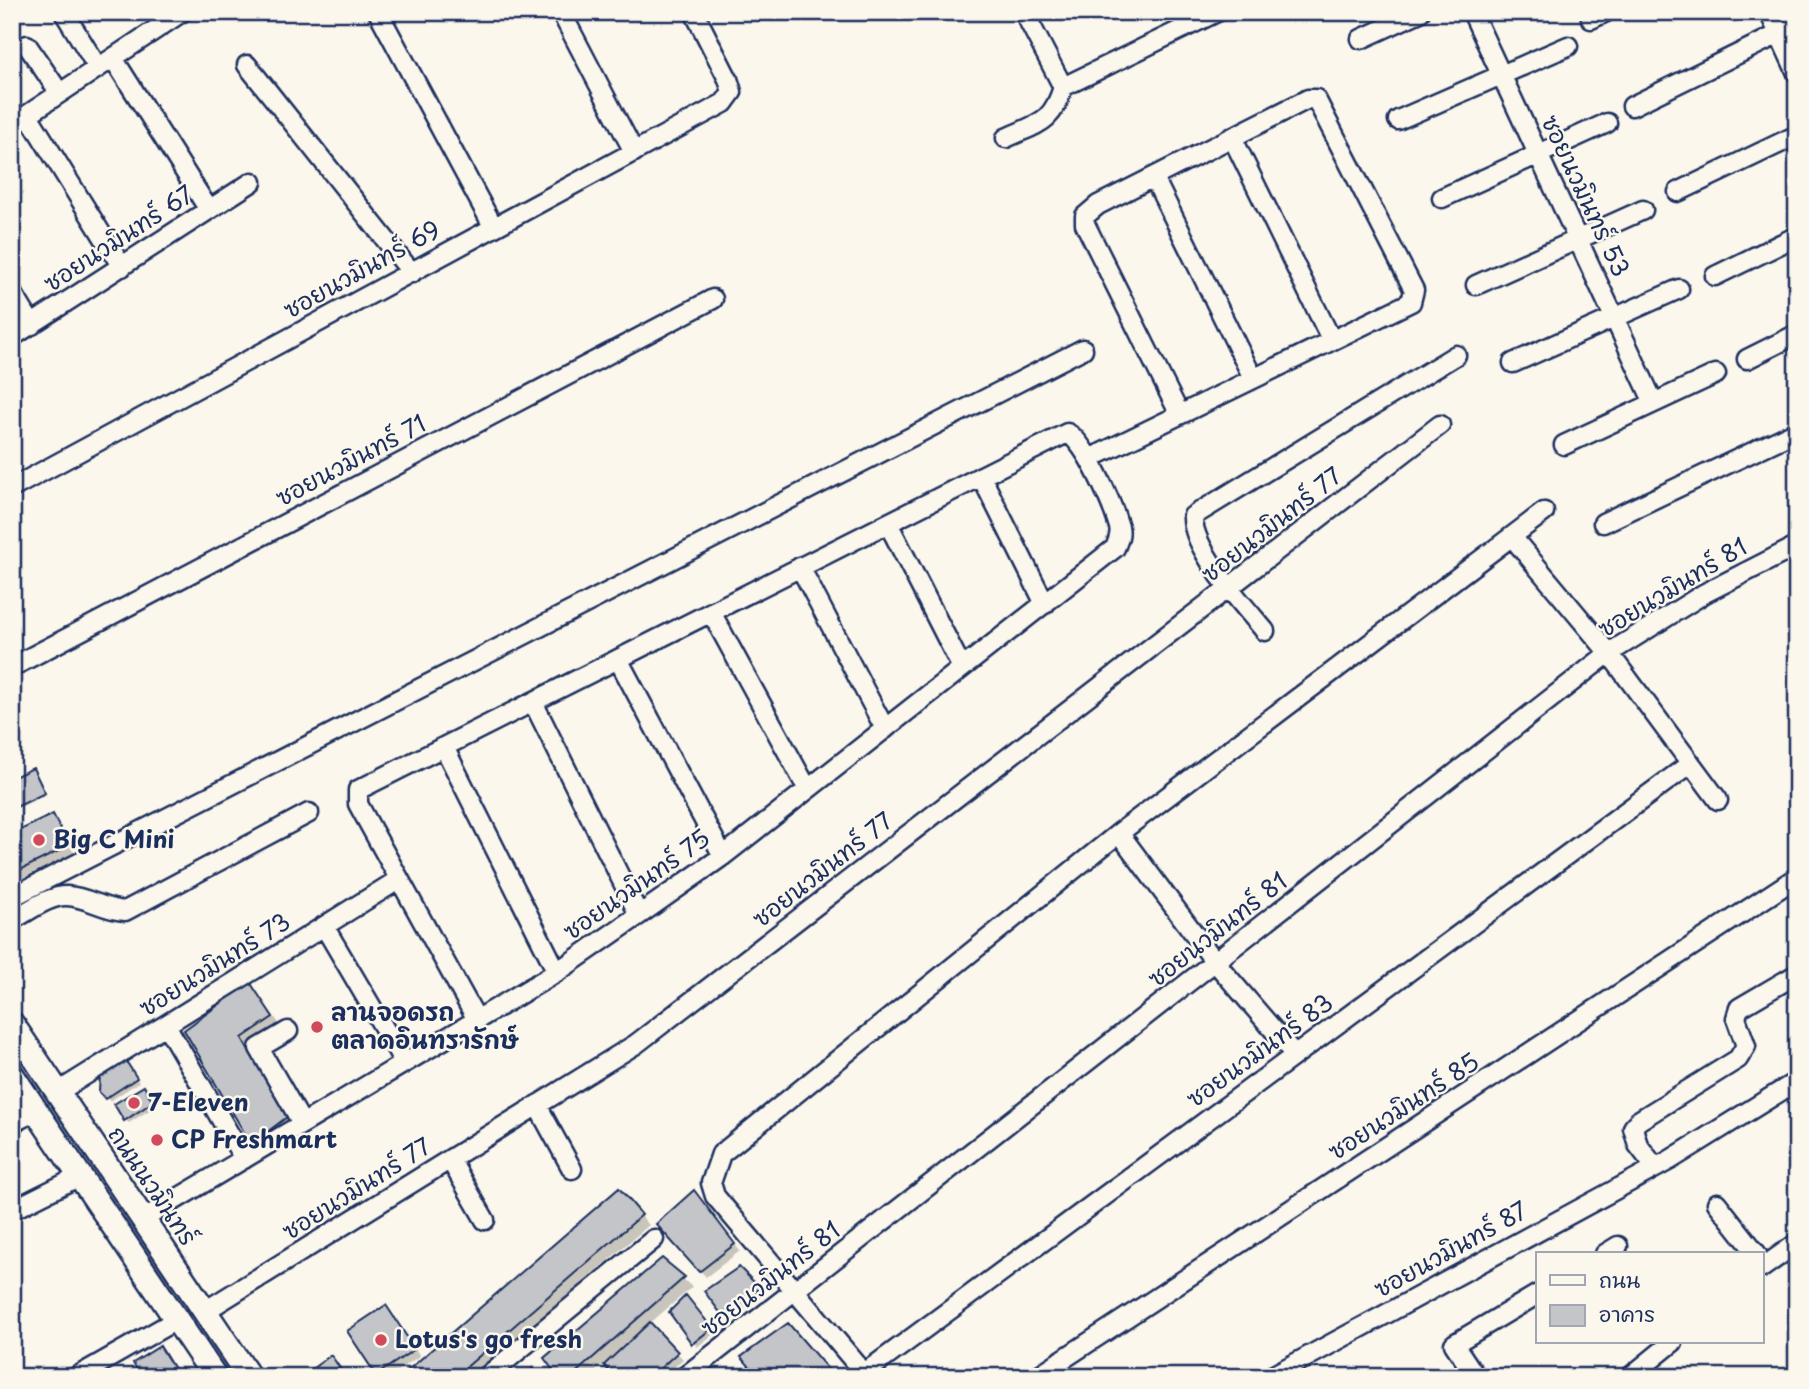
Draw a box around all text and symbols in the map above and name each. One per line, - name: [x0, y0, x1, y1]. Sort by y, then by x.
- street label: ซอยนวมินทร์ 53: [1534, 108, 1640, 282]
- street label: ซอยนวมินทร์ 67: [36, 175, 200, 299]
- street label: ซอยนวมินทร์ 69: [276, 210, 446, 326]
- street label: ซอยนวมินทร์ 71: [268, 404, 432, 514]
- street label: ซอยนวมินทร์ 77: [1193, 457, 1349, 590]
- street label: ซอยนวมินทร์ 81: [1590, 527, 1754, 645]
- street label: ซอยนวมินทร์ 77: [744, 802, 900, 935]
- street label: ซอยนวมินทร์ 75: [555, 819, 717, 947]
- place label: Big C Mini: [53, 820, 175, 856]
- marker: Big C Mini: [31, 832, 47, 848]
- street label: ซอยนวมินทร์ 81: [1139, 862, 1294, 995]
- street label: ซอยนวมินทร์ 73: [131, 902, 296, 1024]
- street label: ซอยนวมินทร์ 83: [1178, 984, 1340, 1115]
- place label: ลานจอดรถ ตลาดอินทรารักษ์: [331, 993, 520, 1057]
- marker: ลานจอดรถ ตลาดอินทรารักษ์: [309, 1019, 325, 1035]
- street label: ซอยนวมินทร์ 85: [1320, 1043, 1486, 1168]
- place label: 7-Eleven: [148, 1083, 249, 1119]
- marker: 7-Eleven: [126, 1095, 142, 1111]
- street label: ถนนนวมินทร์: [100, 1118, 207, 1252]
- place label: CP Freshmart: [171, 1120, 337, 1156]
- street label: ซอยนวมินทร์ 77: [274, 1127, 438, 1248]
- marker: CP Freshmart: [149, 1132, 165, 1148]
- street label: ซอยนวมินทร์ 87: [1367, 1191, 1534, 1305]
- street label: ซอยนวมินทร์ 81: [692, 1211, 847, 1344]
- legend: [1536, 1252, 1764, 1344]
- text: ถนน: [1599, 1263, 1640, 1295]
- text: อาคาร: [1599, 1297, 1655, 1329]
- place label: Lotus's go fresh: [395, 1320, 582, 1356]
- marker: Lotus's go fresh: [373, 1332, 389, 1348]

